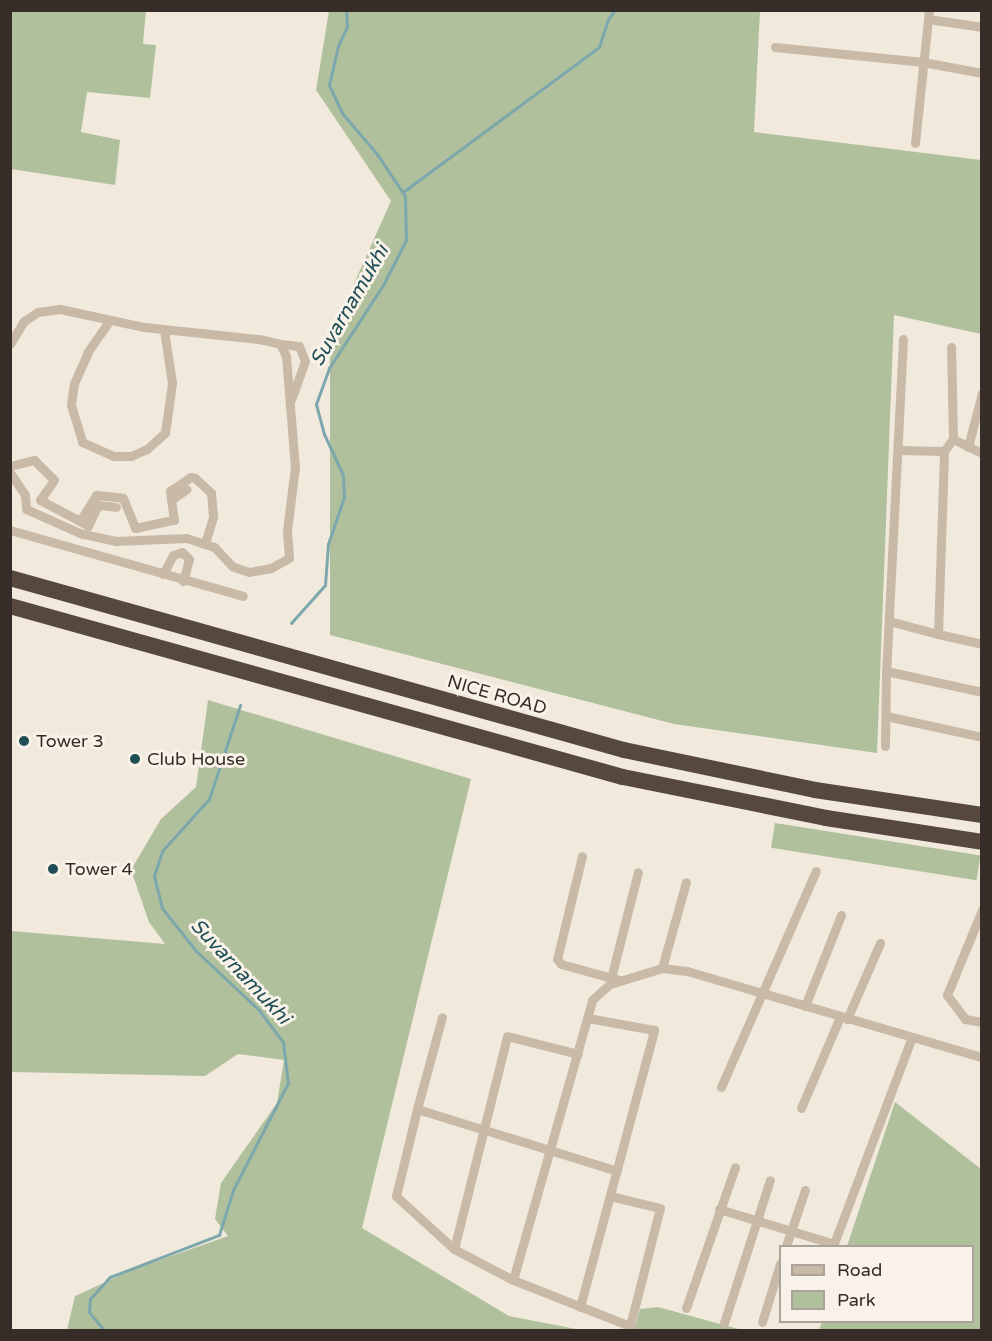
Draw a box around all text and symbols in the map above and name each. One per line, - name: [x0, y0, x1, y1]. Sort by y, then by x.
- water label: Suvarnamukhi: [306, 241, 394, 371]
- street label: NICE ROAD: [445, 671, 549, 719]
- place label: Tower 3: [36, 730, 104, 752]
- marker: Tower 3: [17, 734, 31, 748]
- place label: Club House: [147, 748, 245, 770]
- marker: Club House: [128, 752, 142, 766]
- place label: Tower 4: [65, 858, 133, 880]
- marker: Tower 4: [46, 862, 60, 876]
- water label: Suvarnamukhi: [185, 914, 295, 1030]
- legend: [779, 1245, 974, 1323]
- text: Road: [837, 1259, 882, 1281]
- text: Park: [837, 1289, 875, 1311]

